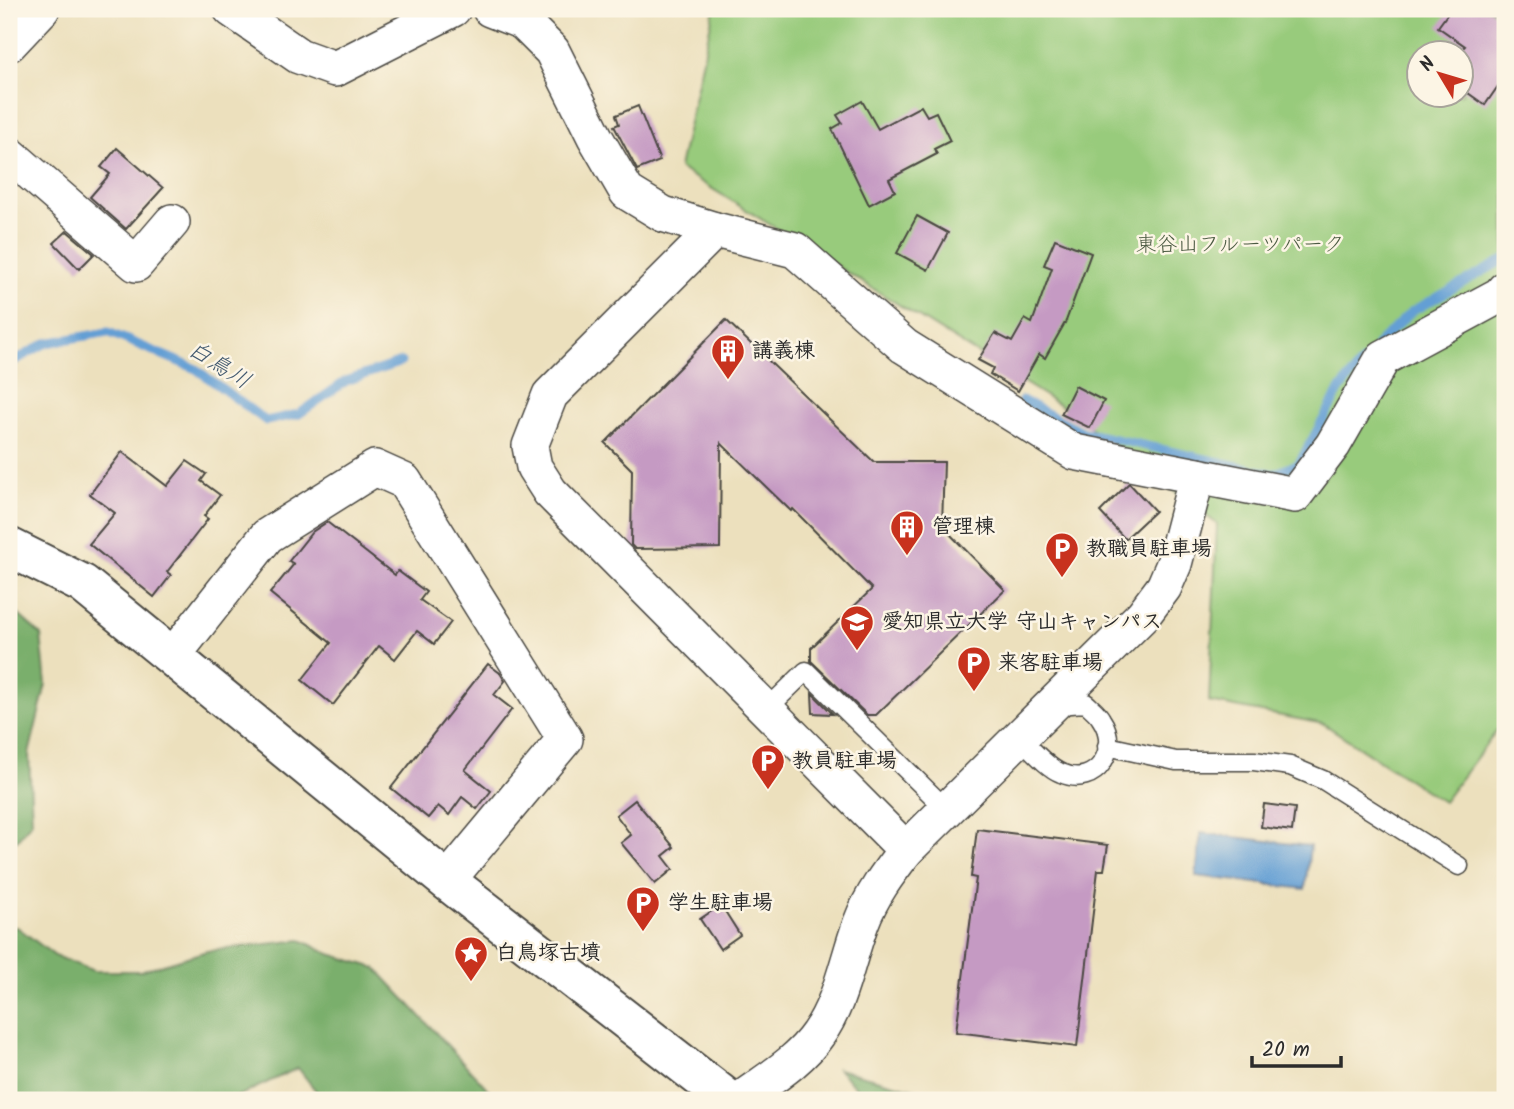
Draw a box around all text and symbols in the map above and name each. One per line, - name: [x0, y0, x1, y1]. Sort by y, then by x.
- north arrow: [1406, 38, 1476, 108]
- text: N: [1413, 51, 1444, 79]
- park label: 東谷山フルーツパーク: [1135, 229, 1345, 262]
- water label: 白鳥川: [180, 332, 258, 400]
- building icon: 講義棟: [709, 332, 747, 381]
- place label: 講義棟: [752, 335, 815, 368]
- building icon: 管理棟: [888, 508, 926, 557]
- place label: 管理棟: [932, 511, 995, 544]
- parking icon: 教職員駐車場: [1043, 530, 1081, 579]
- place label: 教職員駐車場: [1086, 533, 1212, 566]
- school or university icon: 愛知県立大学 守山キャンパス: [838, 603, 876, 652]
- place label: 愛知県立大学 守山キャンパス: [882, 606, 1162, 639]
- parking icon: 来客駐車場: [955, 644, 993, 693]
- place label: 来客駐車場: [998, 647, 1103, 680]
- parking icon: 教員駐車場: [749, 742, 787, 791]
- place label: 教員駐車場: [792, 745, 897, 778]
- parking icon: 学生駐車場: [624, 884, 662, 933]
- place label: 学生駐車場: [668, 887, 773, 920]
- place icon: 白鳥塚古墳: [452, 934, 490, 983]
- place label: 白鳥塚古墳: [496, 937, 601, 970]
- scale bar: [1252, 1025, 1341, 1069]
- text: 20 m: [1262, 1034, 1310, 1067]

